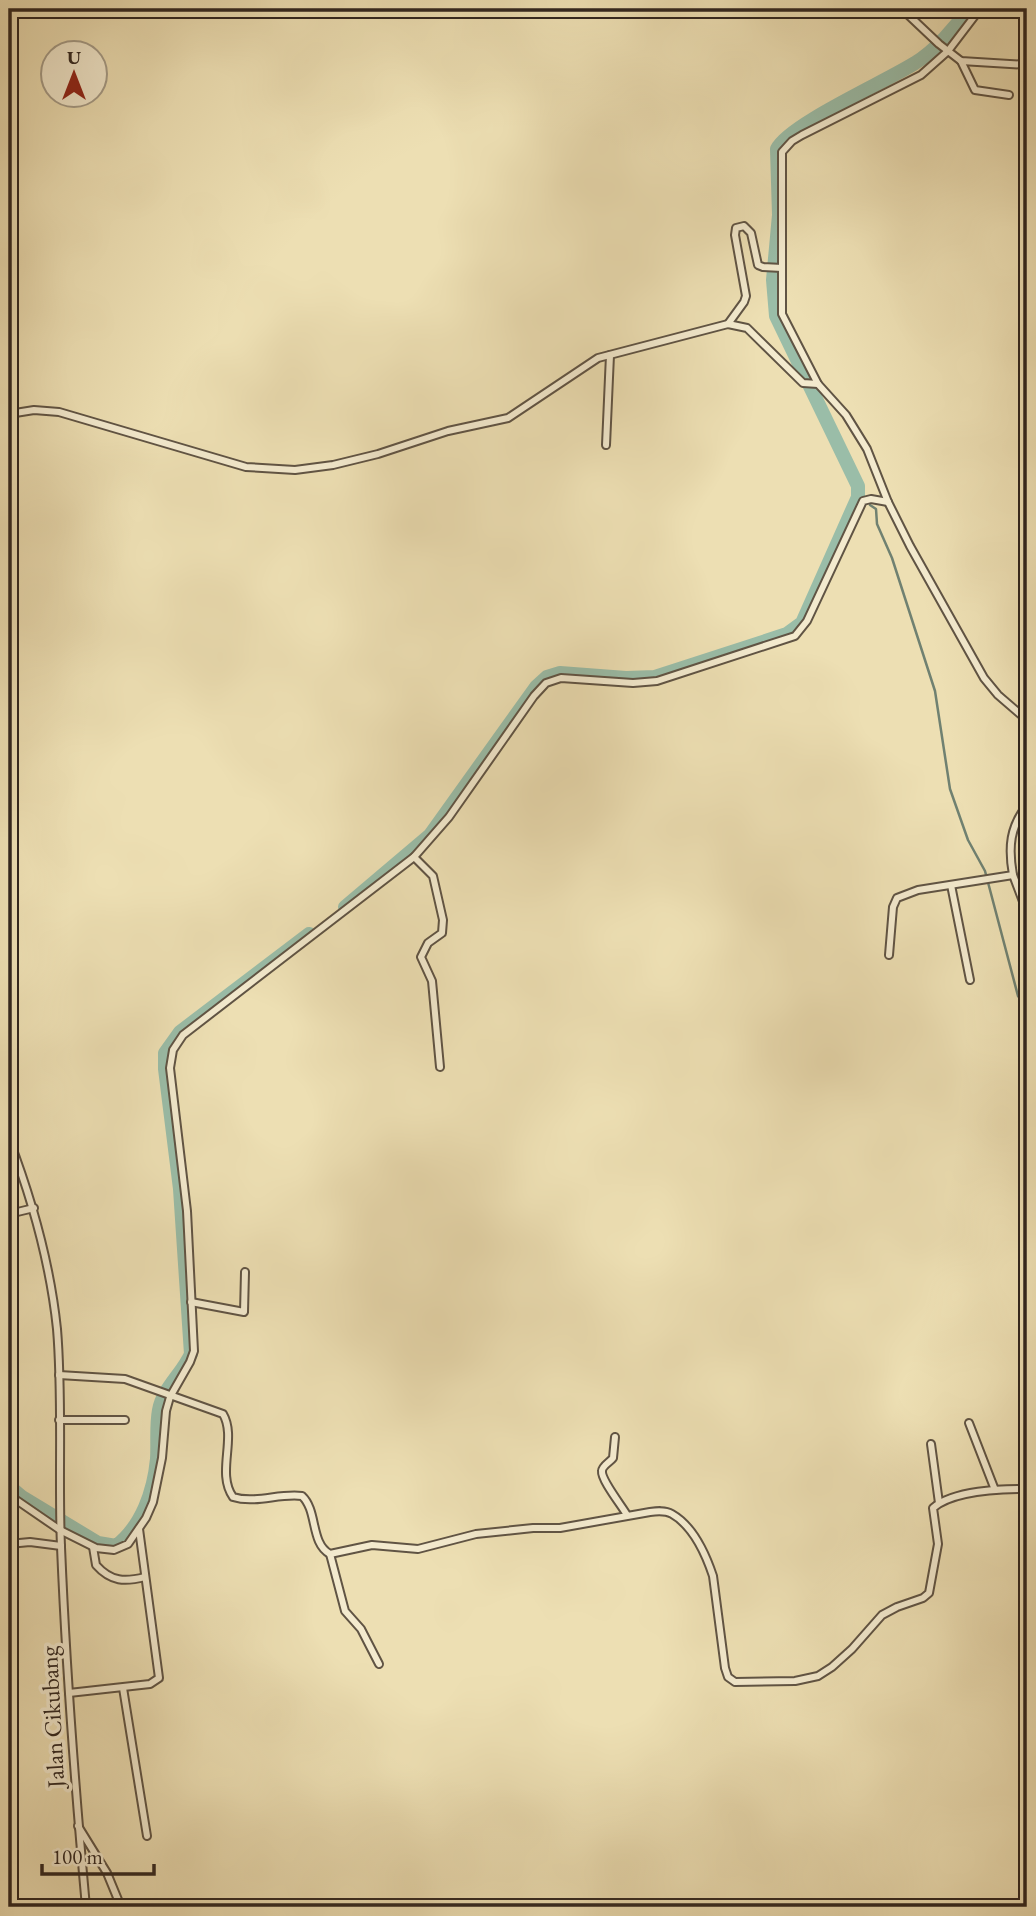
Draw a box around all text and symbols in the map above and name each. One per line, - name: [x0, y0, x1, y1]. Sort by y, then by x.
- north arrow: [38, 38, 108, 108]
- text: U: [67, 45, 81, 70]
- street label: Jalan Cikubang: [33, 1645, 71, 1791]
- scale bar: [42, 1832, 154, 1876]
- text: 100 m: [52, 1843, 103, 1870]

